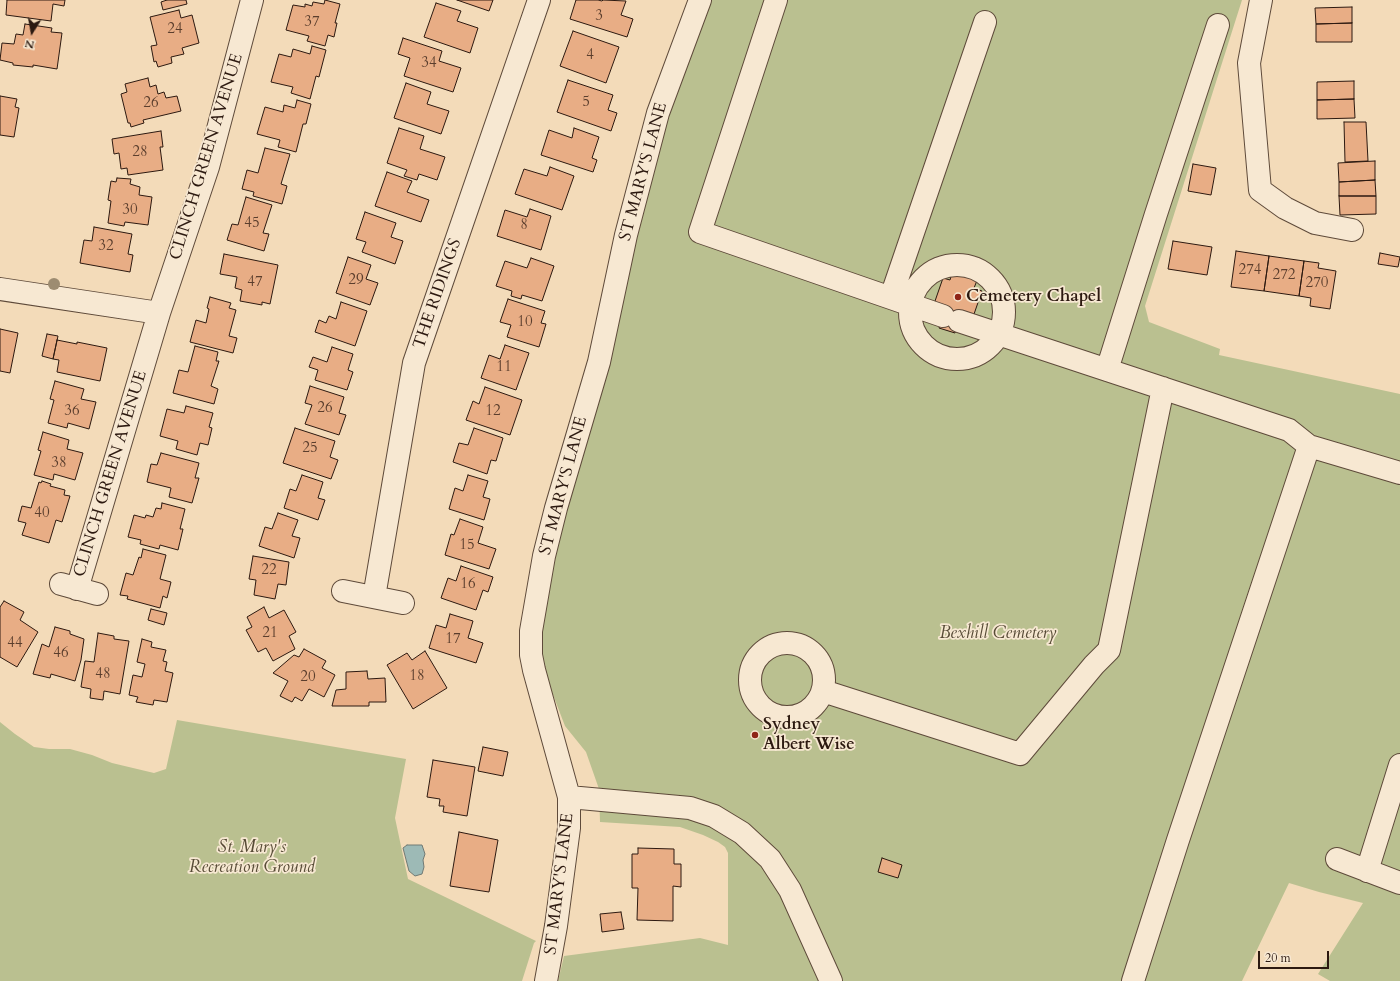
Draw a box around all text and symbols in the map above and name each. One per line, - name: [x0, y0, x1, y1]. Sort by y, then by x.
- house number: 3: [595, 8, 603, 26]
- north arrow: [12, 12, 52, 52]
- house number: 37: [304, 14, 320, 32]
- house number: 24: [167, 21, 183, 39]
- text: N: [24, 36, 36, 53]
- house number: 4: [586, 47, 594, 65]
- street label: CLINCH GREEN AVENUE: [166, 51, 248, 263]
- house number: 34: [421, 55, 437, 73]
- house number: 5: [582, 94, 590, 112]
- house number: 26: [143, 95, 159, 113]
- street label: ST MARY'S LANE: [616, 101, 672, 243]
- house number: 28: [132, 144, 148, 162]
- house number: 30: [122, 202, 138, 220]
- house number: 45: [244, 215, 260, 233]
- house number: 8: [520, 217, 528, 235]
- street label: THE RIDINGS: [410, 236, 466, 352]
- house number: 32: [98, 238, 114, 256]
- house number: 274: [1238, 262, 1262, 280]
- house number: 272: [1272, 267, 1296, 285]
- house number: 29: [348, 272, 364, 290]
- house number: 47: [247, 274, 263, 292]
- house number: 270: [1305, 275, 1329, 293]
- place label: Cemetery Chapel: [966, 287, 1101, 307]
- marker: Cemetery Chapel: [953, 292, 963, 302]
- house number: 10: [517, 314, 533, 332]
- house number: 11: [496, 359, 512, 377]
- street label: CLINCH GREEN AVENUE: [70, 368, 152, 580]
- house number: 26: [317, 400, 333, 418]
- house number: 36: [64, 403, 80, 421]
- house number: 12: [485, 403, 501, 421]
- street label: ST MARY'S LANE: [536, 415, 592, 557]
- house number: 25: [302, 440, 318, 458]
- house number: 38: [51, 455, 67, 473]
- house number: 40: [34, 505, 50, 523]
- house number: 15: [459, 537, 475, 555]
- house number: 22: [261, 562, 277, 580]
- house number: 16: [460, 576, 476, 594]
- park label: Bexhill Cemetery: [939, 624, 1057, 644]
- house number: 21: [262, 625, 278, 643]
- house number: 17: [445, 631, 461, 649]
- house number: 44: [7, 635, 23, 653]
- house number: 46: [53, 645, 69, 663]
- house number: 48: [95, 666, 111, 684]
- house number: 18: [409, 668, 425, 686]
- house number: 20: [300, 669, 316, 687]
- place label: Sydney Albert Wise: [763, 715, 855, 755]
- marker: Sydney Albert Wise: [750, 730, 760, 740]
- street label: ST MARY'S LANE: [541, 812, 579, 956]
- park label: St. Mary's Recreation Ground: [189, 838, 315, 878]
- scale bar: [1260, 943, 1331, 969]
- text: 20 m: [1265, 950, 1291, 966]

